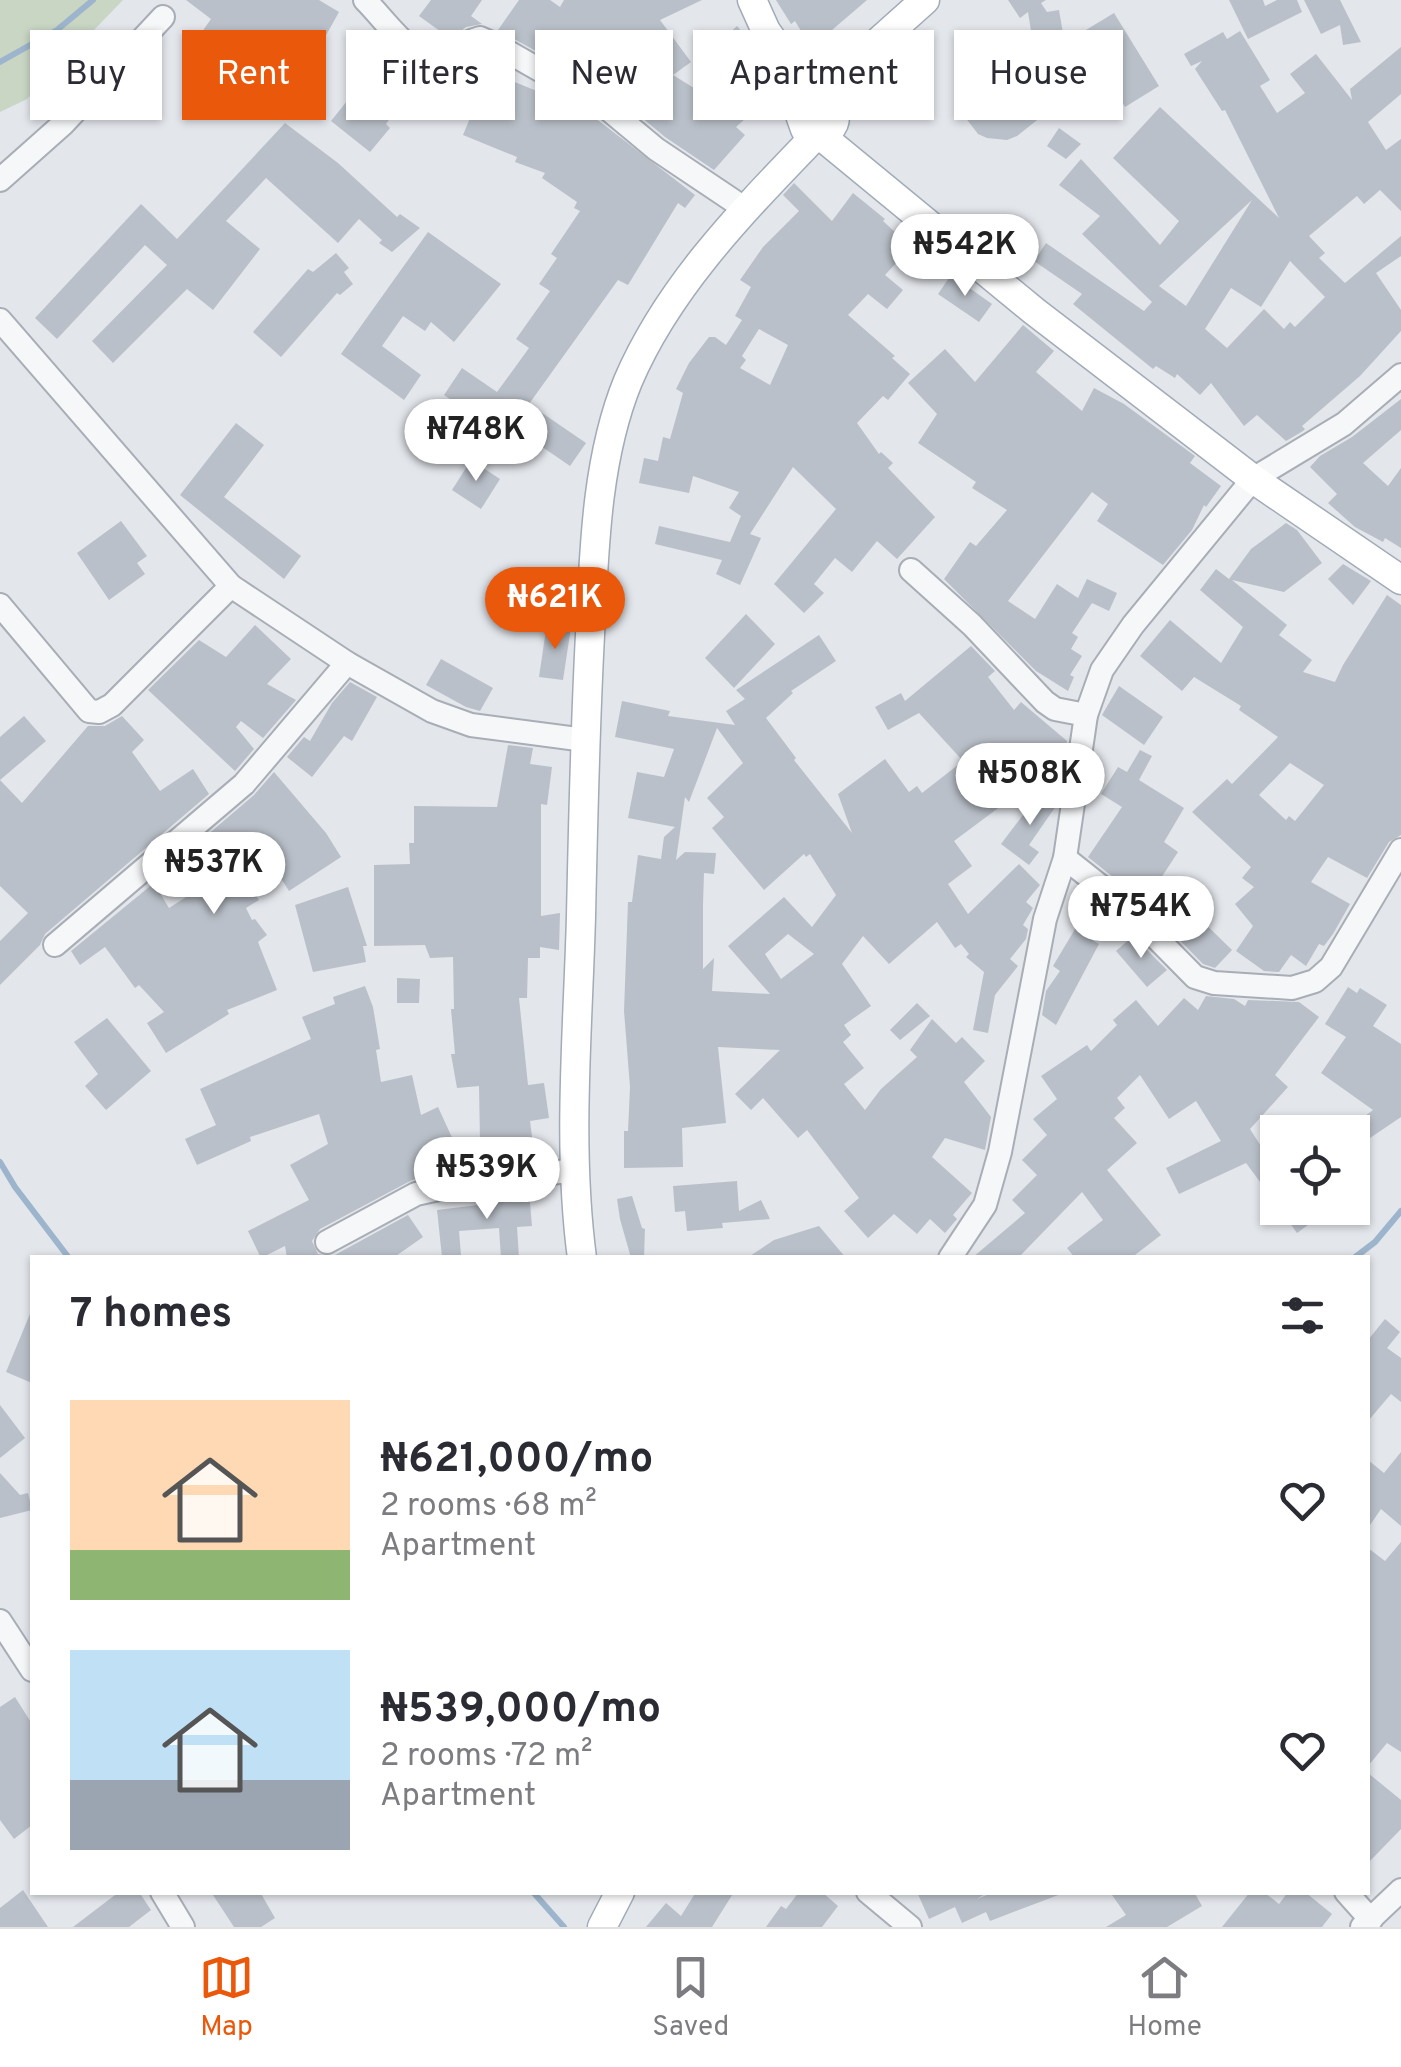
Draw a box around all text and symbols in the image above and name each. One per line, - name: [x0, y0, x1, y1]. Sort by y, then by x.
- chip: Buy: [30, 30, 162, 120]
- chip: Rent: [182, 30, 326, 120]
- chip: Filters: [346, 30, 515, 120]
- chip: New: [535, 30, 673, 120]
- chip: Apartment: [693, 30, 934, 120]
- chip: House: [954, 30, 1123, 120]
- pin: ₦542K: [895, 214, 1035, 299]
- text: ₦542K: [913, 226, 1017, 266]
- pin: ₦748K: [406, 399, 546, 484]
- text: ₦748K: [426, 411, 526, 451]
- pin: ₦621K: [485, 567, 625, 652]
- text: ₦621K: [507, 579, 603, 619]
- pin: ₦508K: [960, 743, 1100, 828]
- text: ₦508K: [978, 755, 1082, 795]
- pin: ₦537K: [144, 832, 284, 917]
- text: ₦537K: [164, 844, 264, 884]
- pin: ₦754K: [1071, 876, 1211, 961]
- text: ₦754K: [1090, 888, 1192, 928]
- map controls: [1260, 1115, 1370, 1225]
- button: locate: [1260, 1115, 1370, 1225]
- pin: ₦539K: [417, 1137, 557, 1222]
- text: ₦539K: [436, 1149, 538, 1189]
- icon: filters: [1275, 1288, 1330, 1343]
- text: 7 homes: [70, 1289, 232, 1342]
- text: ₦621,000/mo: [380, 1434, 653, 1487]
- icon: home: [150, 1440, 270, 1560]
- icon: heart: [1275, 1473, 1330, 1528]
- text: 2 rooms · 68 m²: [380, 1487, 597, 1527]
- text: Apartment: [380, 1527, 536, 1567]
- text: ₦539,000/mo: [380, 1684, 661, 1737]
- icon: home: [150, 1690, 270, 1810]
- icon: heart: [1275, 1723, 1330, 1778]
- text: 2 rooms · 72 m²: [380, 1737, 593, 1777]
- text: Apartment: [380, 1777, 536, 1817]
- tab: Map: [199, 1950, 254, 2046]
- tab: Saved: [652, 1950, 729, 2046]
- tab: Home: [1128, 1950, 1202, 2046]

